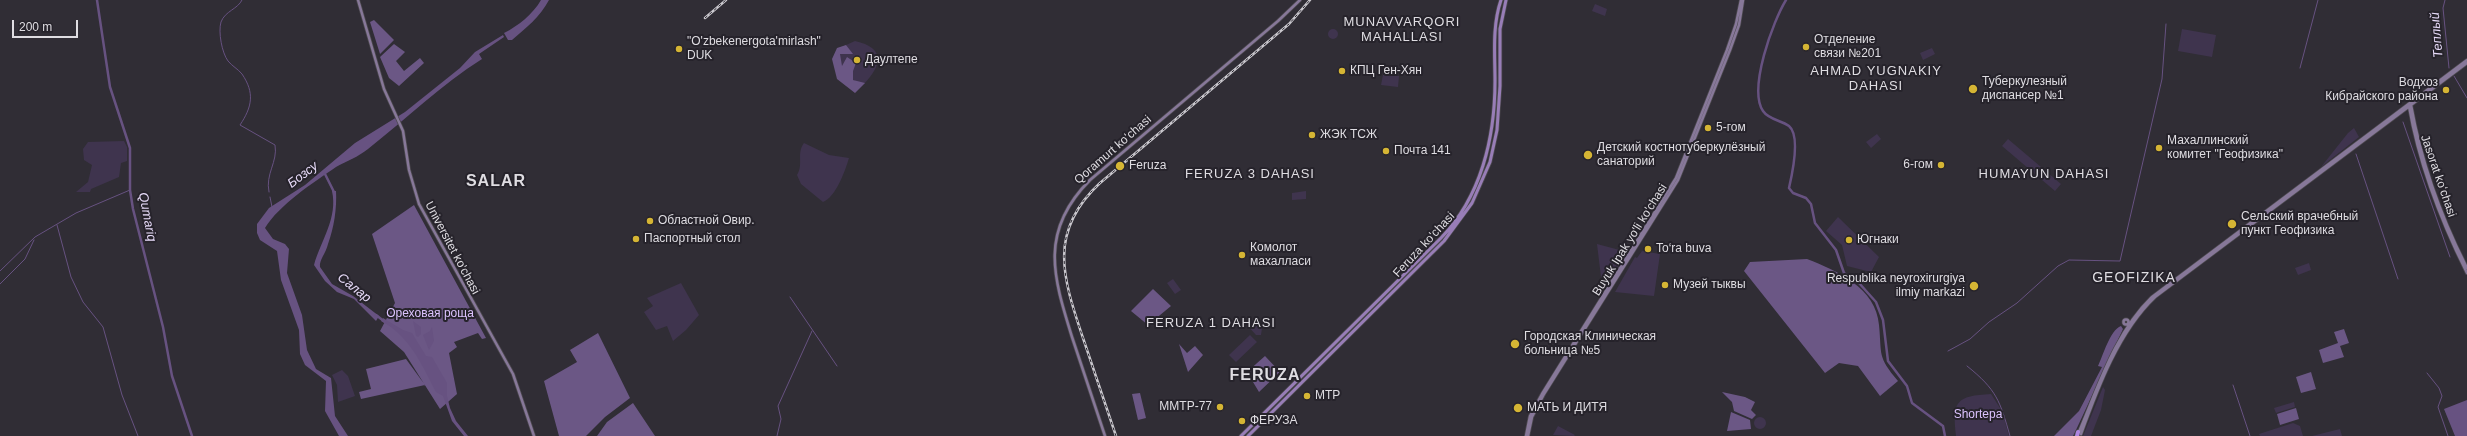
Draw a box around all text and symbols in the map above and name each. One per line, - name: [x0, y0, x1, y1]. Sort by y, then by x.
- water label: Теплый: [2427, 11, 2447, 59]
- scale bar: [14, 12, 80, 38]
- district label: MUNAVVARQORI MAHALLASI: [1344, 14, 1460, 45]
- text: 200 m: [19, 20, 52, 34]
- place label: Отделение связи №201: [1814, 33, 1881, 61]
- place label: "O'zbekenergota'mirlash" DUK: [687, 35, 821, 63]
- marker: Отделение связи №201: [1801, 42, 1811, 52]
- marker: "O'zbekenergota'mirlash" DUK: [674, 44, 684, 54]
- place label: Даултепе: [865, 53, 918, 67]
- marker: Даултепе: [852, 55, 862, 65]
- district label: AHMAD YUGNAKIY DAHASI: [1810, 63, 1942, 94]
- place label: КПЦ Ген-Хян: [1350, 64, 1422, 78]
- marker: КПЦ Ген-Хян: [1337, 66, 1347, 76]
- place label: Туберкулезный диспансер №1: [1982, 75, 2067, 103]
- place label: Водхоз Кибрайского района: [2325, 76, 2438, 104]
- marker: Туберкулезный диспансер №1: [1967, 83, 1979, 95]
- marker: Водхоз Кибрайского района: [2441, 85, 2451, 95]
- street label: Qoramurt koʻchasi: [1072, 113, 1154, 187]
- place label: 5-гом: [1716, 121, 1746, 135]
- marker: 5-гом: [1703, 123, 1713, 133]
- place label: ЖЭК ТСЖ: [1320, 128, 1377, 142]
- marker: ЖЭК ТСЖ: [1307, 130, 1317, 140]
- street label: Jasorat koʻchasi: [2417, 133, 2459, 219]
- place label: Махаллинский комитет "Геофизика": [2167, 134, 2283, 162]
- place label: Детский костнотуберкулёзный санаторий: [1597, 141, 1765, 169]
- marker: Махаллинский комитет "Геофизика": [2154, 143, 2164, 153]
- place label: Почта 141: [1394, 144, 1451, 158]
- marker: Почта 141: [1381, 146, 1391, 156]
- marker: Детский костнотуберкулёзный санаторий: [1582, 149, 1594, 161]
- water label: Бозсу: [285, 158, 321, 192]
- place label: 6-гом: [1903, 158, 1933, 172]
- place label: Feruza: [1129, 159, 1166, 173]
- marker: Feruza: [1114, 160, 1126, 172]
- marker: 6-гом: [1936, 160, 1946, 170]
- district label: FERUZA 3 DAHASI: [1185, 166, 1315, 182]
- district label: HUMAYUN DAHASI: [1979, 166, 2109, 182]
- district label: SALAR: [466, 172, 526, 192]
- street label: Buyuk Ipak yo'li ko'chasi: [1590, 181, 1670, 299]
- water label: Qumariq: [135, 191, 159, 243]
- street label: Universitet ko'chasi: [421, 199, 483, 297]
- street label: Feruza ko'chasi: [1390, 209, 1458, 281]
- place label: Сельский врачебный пункт Геофизика: [2241, 210, 2358, 238]
- place label: Областной Овир.: [658, 214, 755, 228]
- marker: Областной Овир.: [645, 216, 655, 226]
- marker: Сельский врачебный пункт Геофизика: [2226, 218, 2238, 230]
- place label: Паспортный стол: [644, 232, 740, 246]
- place label: Югнаки: [1857, 233, 1899, 247]
- marker: Паспортный стол: [631, 234, 641, 244]
- marker: Югнаки: [1844, 235, 1854, 245]
- place label: Комолот махалласи: [1250, 241, 1311, 269]
- place label: To‘ra buva: [1656, 242, 1711, 256]
- marker: To‘ra buva: [1643, 244, 1653, 254]
- marker: Комолот махалласи: [1237, 250, 1247, 260]
- water label: Салар: [334, 270, 374, 306]
- district label: GEOFIZIKA: [2092, 270, 2176, 286]
- place label: Respublika neyroxirurgiya ilmiy markazi: [1827, 272, 1965, 300]
- place label: Музей тыквы: [1673, 278, 1746, 292]
- marker: Музей тыквы: [1660, 280, 1670, 290]
- marker: Respublika neyroxirurgiya ilmiy markazi: [1968, 280, 1980, 292]
- park label: Ореховая роща: [386, 307, 474, 321]
- district label: FERUZA 1 DAHASI: [1146, 315, 1276, 331]
- place label: Городская Клиническая больница №5: [1524, 330, 1656, 358]
- marker: Городская Клиническая больница №5: [1509, 338, 1521, 350]
- district label: FERUZA: [1230, 366, 1300, 386]
- place label: MTP: [1315, 389, 1340, 403]
- marker: MTP: [1302, 391, 1312, 401]
- place label: MMTP-77: [1159, 400, 1212, 414]
- place label: МАТЬ И ДИТЯ: [1527, 401, 1607, 415]
- marker: MMTP-77: [1215, 402, 1225, 412]
- marker: МАТЬ И ДИТЯ: [1512, 402, 1524, 414]
- park label: Shortepa: [1954, 408, 2002, 422]
- place label: ФЕРУЗА: [1250, 414, 1297, 428]
- marker: ФЕРУЗА: [1237, 416, 1247, 426]

